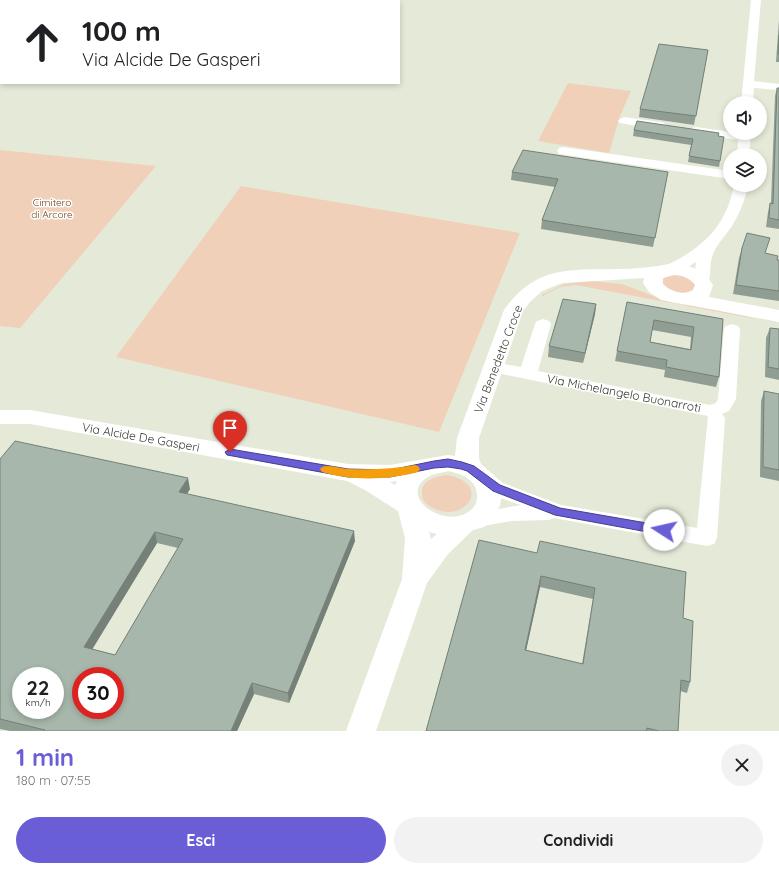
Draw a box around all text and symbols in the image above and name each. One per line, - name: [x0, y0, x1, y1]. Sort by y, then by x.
- text: 100 m: [82, 13, 161, 48]
- icon: ahead: [16, 16, 68, 68]
- text: Via Alcide De Gasperi: [82, 48, 261, 71]
- map controls: [723, 96, 767, 192]
- button: sound: [723, 96, 767, 140]
- button: layers: [723, 148, 767, 192]
- park label: Cimitero di Arcore: [31, 196, 73, 221]
- street label: Via Benedetto Croce: [470, 303, 526, 415]
- street label: Via Michelangelo Buonarroti: [546, 371, 702, 415]
- pin: [213, 411, 247, 452]
- icon: arrive: [219, 417, 241, 439]
- street label: Via Alcide De Gasperi: [81, 419, 201, 455]
- position arrow: [643, 509, 685, 551]
- speed limit sign: 30: [72, 667, 124, 719]
- text: 22: [27, 675, 49, 700]
- text: km/h: [25, 696, 51, 709]
- text: 1 min: [16, 742, 74, 772]
- button: close: [721, 744, 763, 786]
- text: 180 m · 07:55: [16, 772, 91, 788]
- button: Esci: [16, 817, 386, 863]
- button: Condividi: [394, 817, 763, 863]

